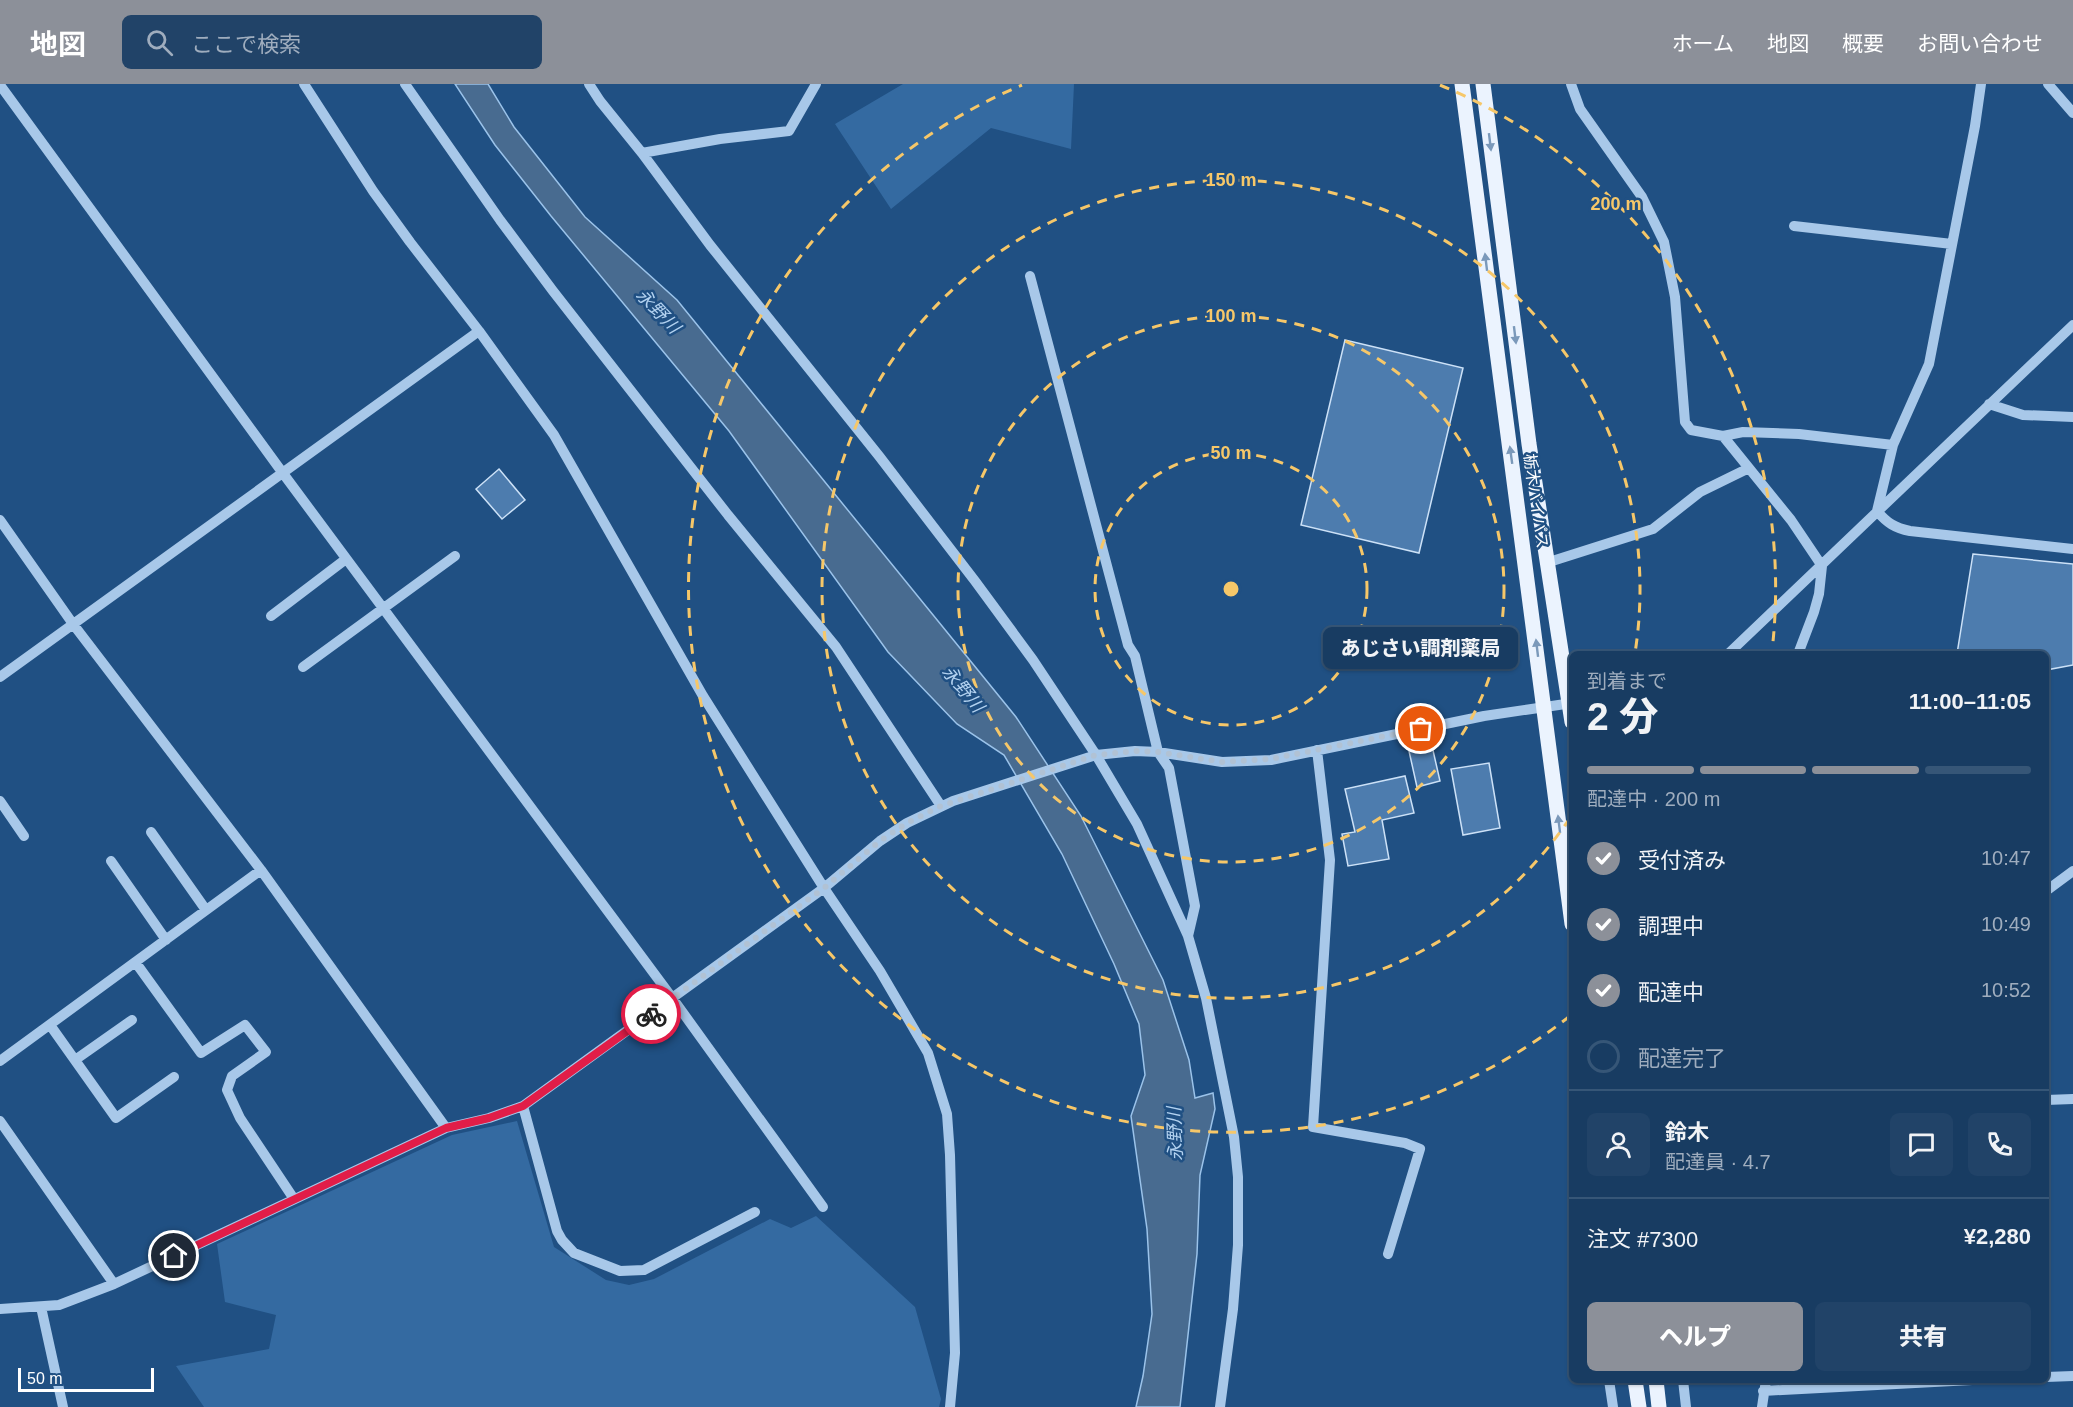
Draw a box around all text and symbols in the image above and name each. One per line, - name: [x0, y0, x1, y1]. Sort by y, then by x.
- search box: [122, 15, 542, 69]
- icon: search: [143, 26, 176, 59]
- text: 地図: [30, 29, 86, 60]
- text: ここで検索: [191, 32, 301, 57]
- text: ホーム: [1672, 32, 1734, 55]
- text: 地図: [1767, 32, 1809, 55]
- text: 概要: [1842, 32, 1884, 55]
- text: お問い合わせ: [1917, 32, 2043, 55]
- one-way arrow: [1486, 133, 1495, 152]
- text: 150 m: [1205, 170, 1257, 190]
- text: 200 m: [1590, 194, 1642, 214]
- one-way arrow: [1481, 252, 1490, 271]
- water label: 永野川: [632, 285, 685, 339]
- text: 100 m: [1205, 306, 1257, 326]
- one-way arrow: [1511, 326, 1520, 345]
- text: 50 m: [1210, 443, 1252, 463]
- one-way arrow: [1506, 445, 1515, 464]
- street label: 栃木バイパス: [1521, 452, 1551, 550]
- centre of rings: [1221, 579, 1241, 599]
- callout: あじさい調剤薬局: [1324, 627, 1518, 669]
- text: あじさい調剤薬局: [1341, 637, 1501, 659]
- one-way arrow: [1532, 639, 1542, 658]
- water label: 永野川: [938, 662, 989, 718]
- text: 到着まで: [1587, 670, 1667, 692]
- text: 11:00–11:05: [1909, 689, 2031, 714]
- text: 2 分: [1587, 695, 1659, 738]
- pin: [1395, 703, 1446, 754]
- icon: bag: [1404, 712, 1437, 745]
- text: 配達中 · 200 m: [1587, 788, 1720, 810]
- one-way arrow: [1554, 815, 1564, 834]
- icon: check: [1587, 842, 1620, 875]
- text: 10:47: [1981, 847, 2031, 869]
- text: 受付済み: [1638, 848, 1726, 873]
- icon: check: [1587, 908, 1620, 941]
- text: 10:49: [1981, 913, 2031, 935]
- text: 調理中: [1638, 914, 1704, 939]
- icon: check: [1587, 974, 1620, 1007]
- text: 10:52: [1981, 979, 2031, 1001]
- text: 配達中: [1638, 980, 1704, 1005]
- courier: [621, 984, 681, 1044]
- icon: bike: [635, 998, 668, 1031]
- text: 配達完了: [1638, 1046, 1726, 1071]
- water label: 永野川: [1164, 1105, 1186, 1161]
- button: person: [1587, 1113, 1650, 1176]
- button: chat: [1890, 1113, 1953, 1176]
- button: phone: [1968, 1113, 2031, 1176]
- text: 鈴木: [1665, 1120, 1709, 1145]
- text: 配達員 · 4.7: [1665, 1151, 1771, 1173]
- text: ¥2,280: [1964, 1224, 2031, 1249]
- text: 注文 #7300: [1587, 1227, 1698, 1252]
- pin: [148, 1230, 199, 1281]
- icon: home: [157, 1239, 190, 1272]
- button: ヘルプ: [1587, 1302, 1803, 1371]
- button: 共有: [1815, 1302, 2031, 1371]
- scale bar: [18, 1365, 154, 1392]
- text: 50 m: [27, 1370, 63, 1387]

